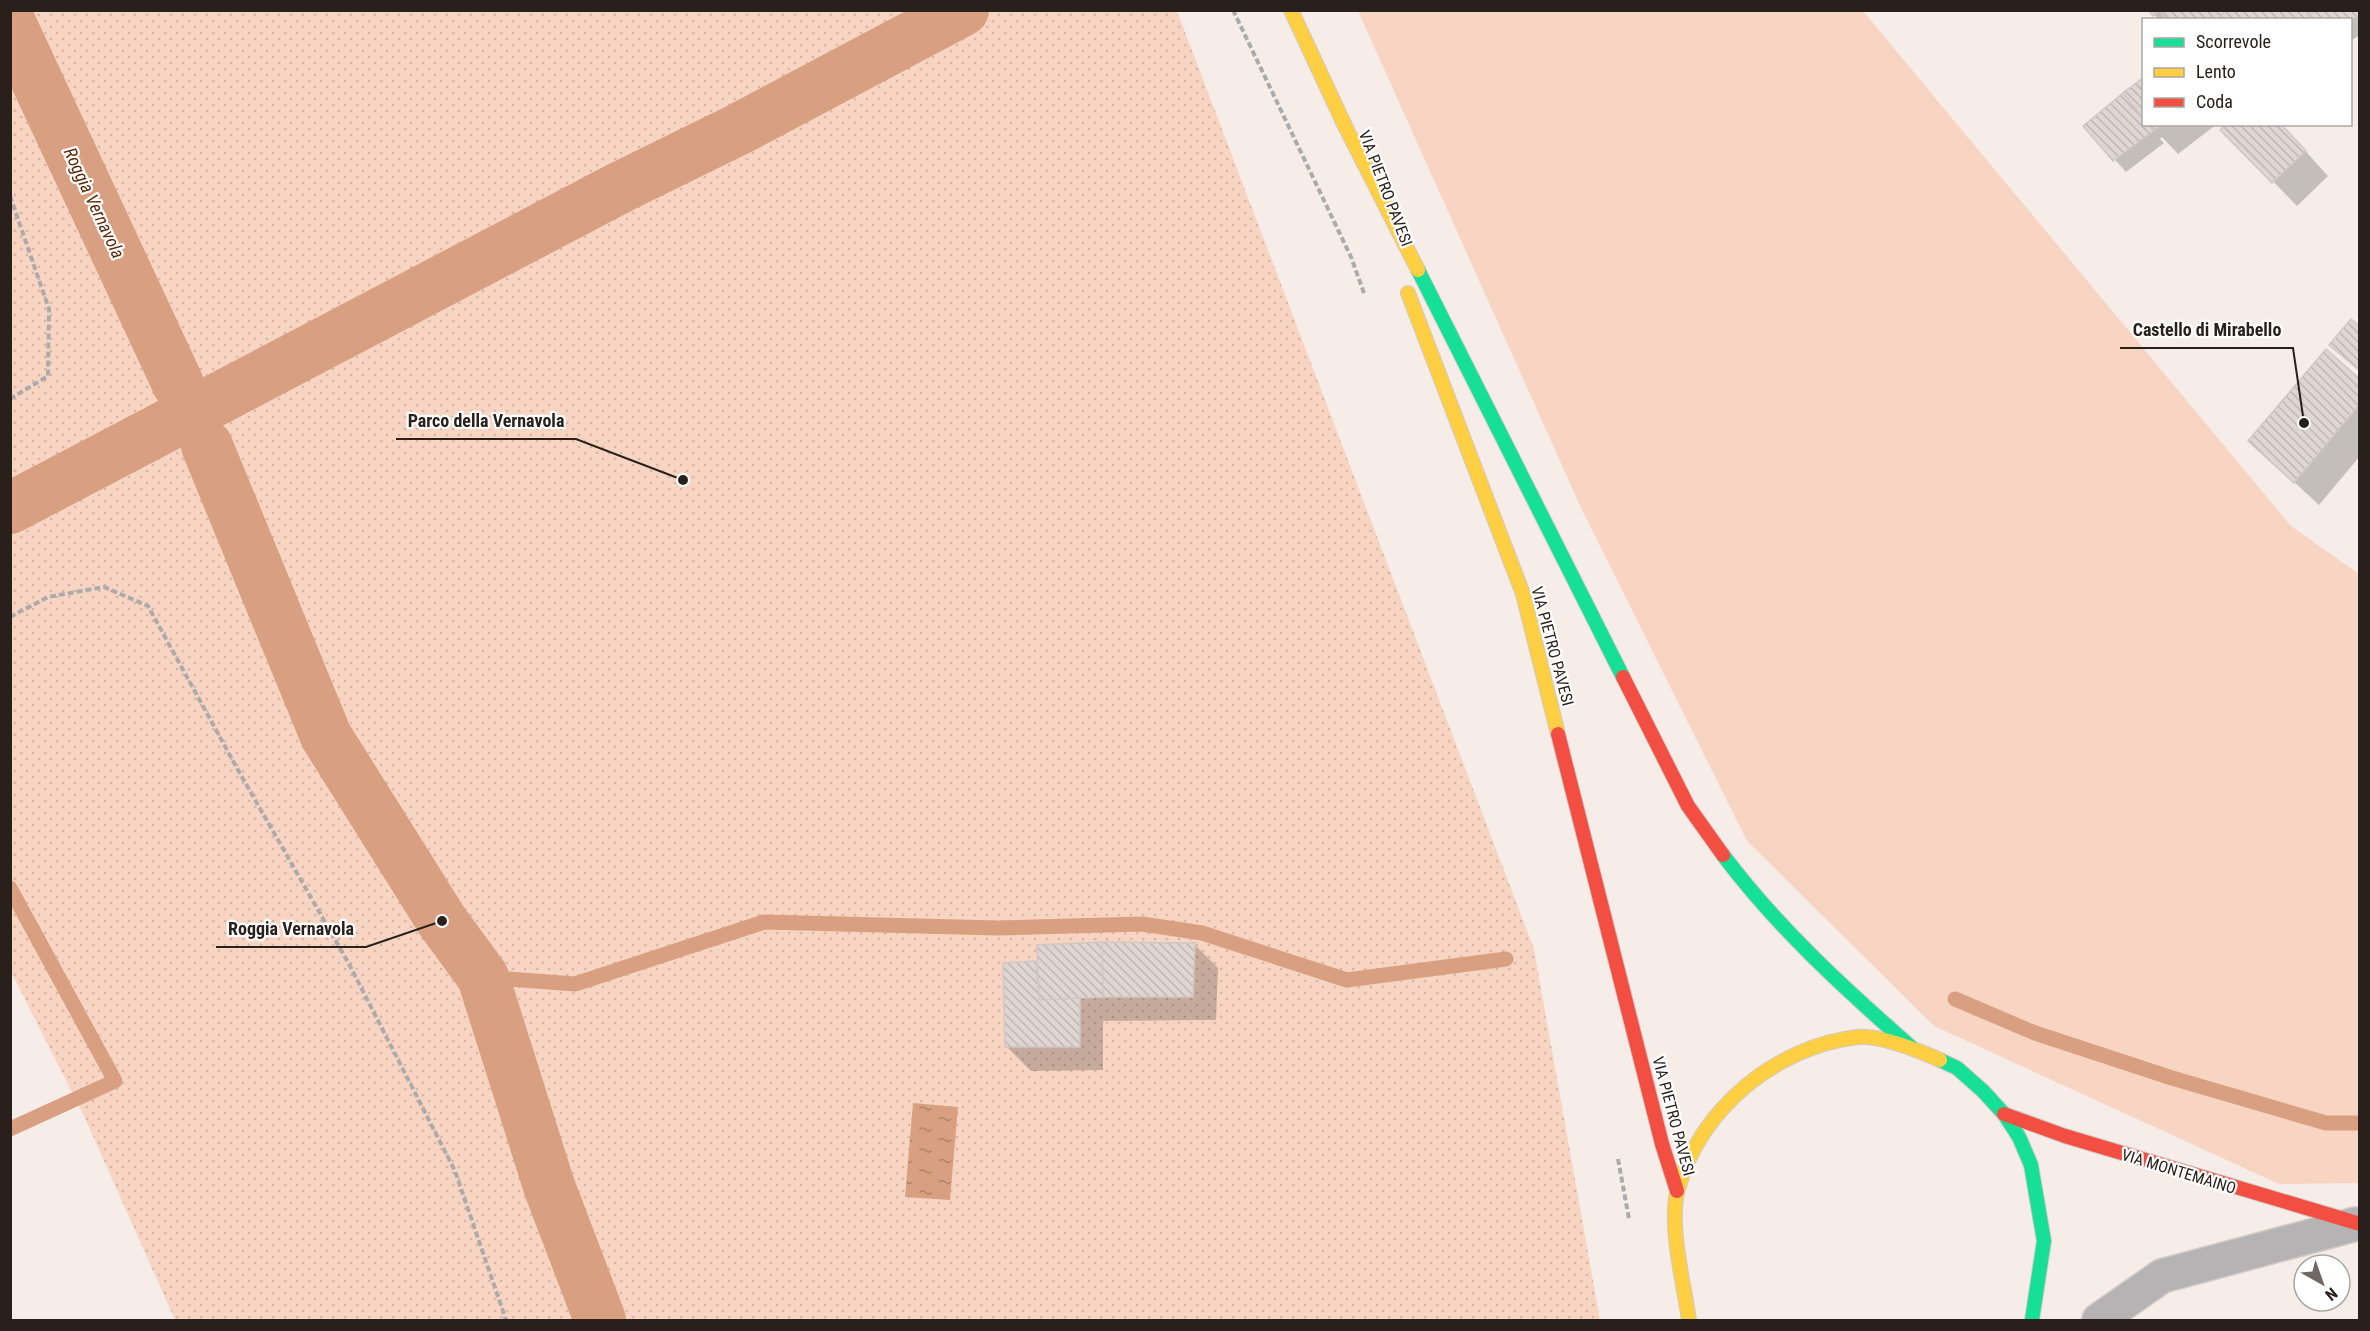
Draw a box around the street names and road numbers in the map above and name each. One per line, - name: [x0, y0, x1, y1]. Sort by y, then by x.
- street label: VIA PIETRO PAVESI: [1355, 128, 1416, 249]
- street label: VIA PIETRO PAVESI: [1527, 584, 1578, 708]
- street label: VIA PIETRO PAVESI: [1648, 1054, 1699, 1178]
- street label: VIA MONTEMAINO: [2119, 1145, 2238, 1198]

